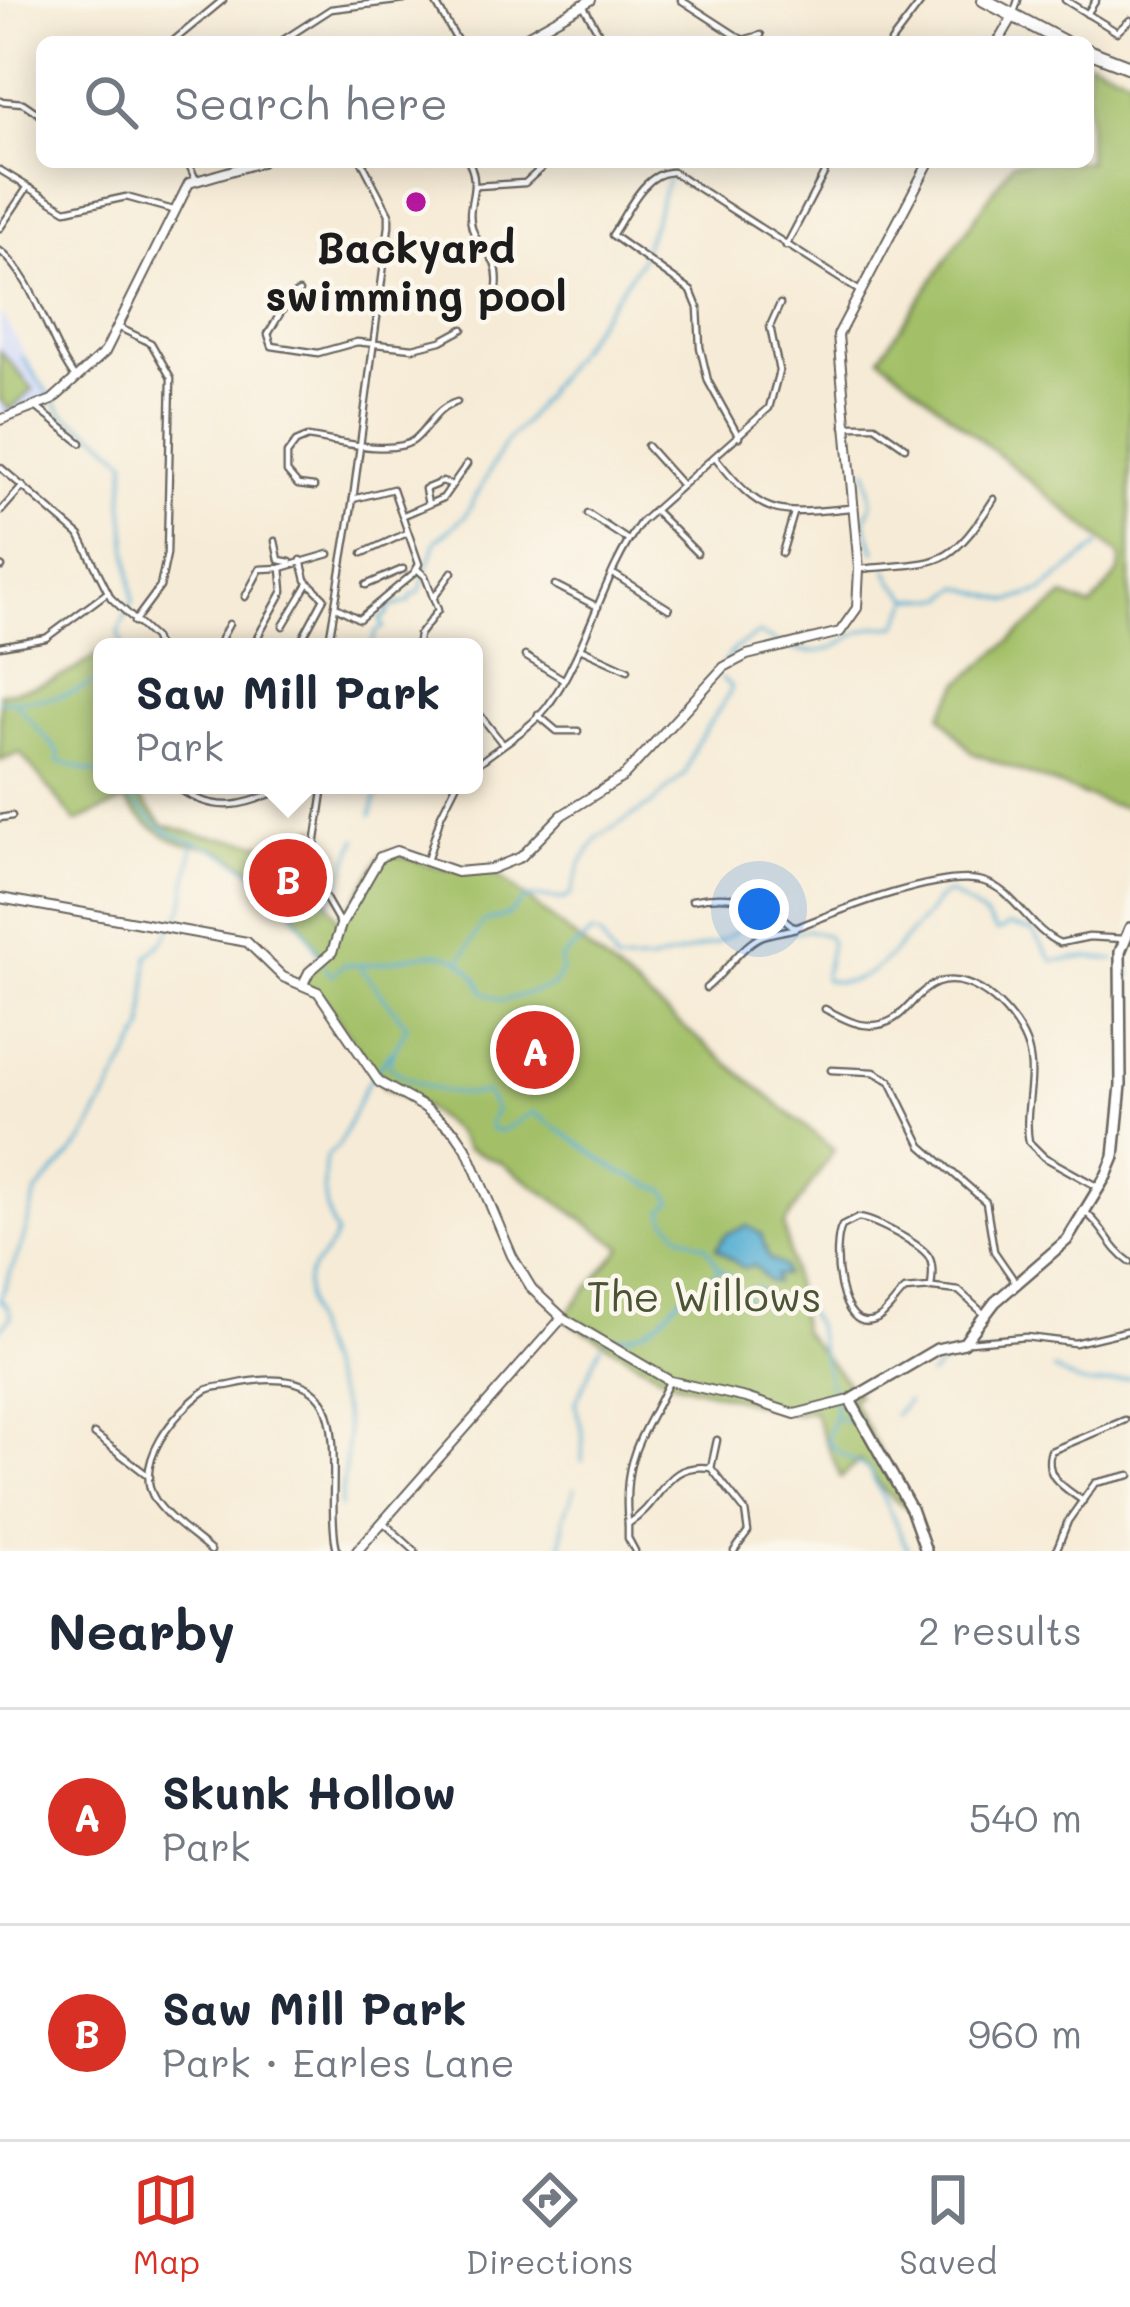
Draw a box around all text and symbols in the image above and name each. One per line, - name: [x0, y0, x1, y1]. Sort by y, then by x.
- search box: [36, 36, 1094, 168]
- icon: search: [78, 69, 144, 135]
- text: Search here: [174, 73, 448, 131]
- marker: Backyard swimming pool: [403, 189, 429, 215]
- place label: Backyard swimming pool: [265, 219, 567, 322]
- popup: [93, 638, 483, 794]
- text: Saw Mill Park: [136, 662, 440, 720]
- text: Park: [136, 720, 224, 771]
- pin: B: [249, 833, 327, 923]
- your location: [729, 879, 789, 939]
- pin: A: [496, 1005, 574, 1095]
- park label: The Willows: [586, 1268, 822, 1323]
- text: Nearby: [48, 1596, 235, 1663]
- text: 2 results: [918, 1604, 1082, 1655]
- text: Skunk Hollow: [162, 1762, 456, 1820]
- text: A: [73, 1791, 101, 1842]
- text: 540 m: [969, 1791, 1082, 1842]
- text: Park: [162, 1820, 250, 1871]
- text: Saw Mill Park: [162, 1978, 467, 2036]
- text: B: [74, 2007, 100, 2058]
- text: 960 m: [968, 2007, 1082, 2058]
- text: Park · Earles Lane: [162, 2036, 515, 2087]
- tab: Map: [133, 2167, 200, 2282]
- tab: Directions: [466, 2167, 633, 2282]
- tab: Saved: [899, 2167, 997, 2282]

